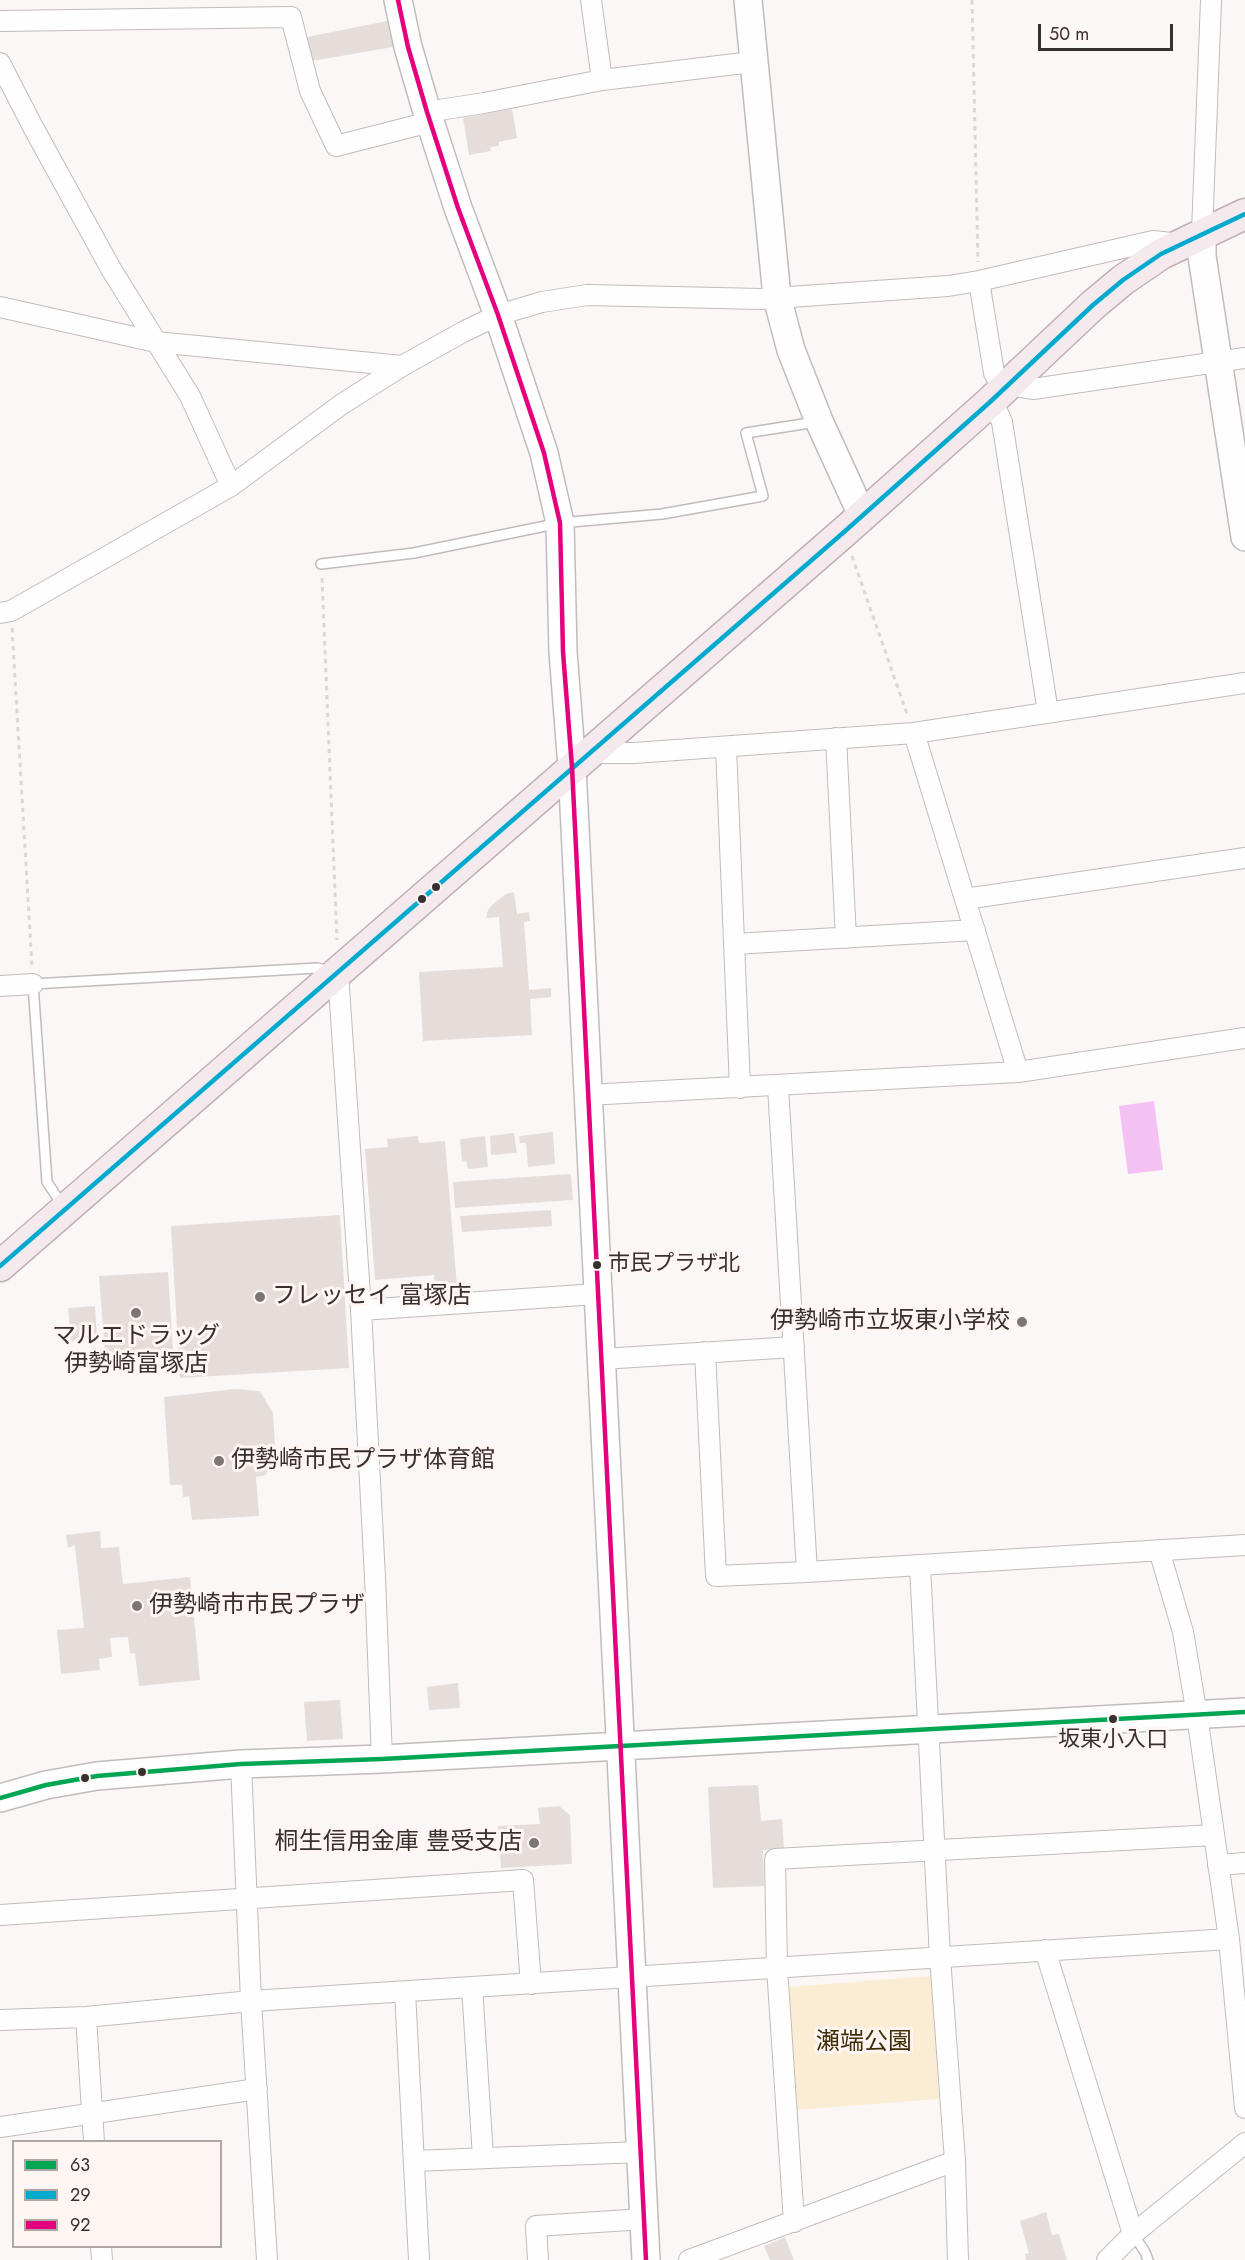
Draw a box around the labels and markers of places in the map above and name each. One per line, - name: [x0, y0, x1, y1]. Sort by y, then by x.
- unlabelled marker: [430, 881, 442, 893]
- unlabelled marker: [416, 893, 428, 905]
- place label: 市民プラザ北: [608, 1252, 740, 1278]
- marker: 市民プラザ北: [591, 1259, 603, 1271]
- place label: フレッセイ 富塚店: [272, 1283, 471, 1311]
- marker: フレッセイ 富塚店: [253, 1290, 267, 1304]
- marker: マルエドラッグ 伊勢崎富塚店: [129, 1306, 143, 1320]
- place label: 伊勢崎市立坂東小学校: [770, 1308, 1010, 1336]
- marker: 伊勢崎市立坂東小学校: [1015, 1315, 1029, 1329]
- place label: マルエドラッグ 伊勢崎富塚店: [52, 1323, 220, 1379]
- place label: 伊勢崎市民プラザ体育館: [231, 1447, 495, 1475]
- marker: 伊勢崎市民プラザ体育館: [212, 1454, 226, 1468]
- place label: 伊勢崎市市民プラザ: [149, 1592, 365, 1620]
- marker: 伊勢崎市市民プラザ: [130, 1599, 144, 1613]
- marker: 坂東小入口: [1107, 1713, 1119, 1725]
- place label: 坂東小入口: [1058, 1728, 1168, 1754]
- unlabelled marker: [136, 1766, 148, 1778]
- unlabelled marker: [79, 1772, 91, 1784]
- place label: 桐生信用金庫 豊受支店: [275, 1829, 522, 1857]
- marker: 桐生信用金庫 豊受支店: [527, 1836, 541, 1850]

